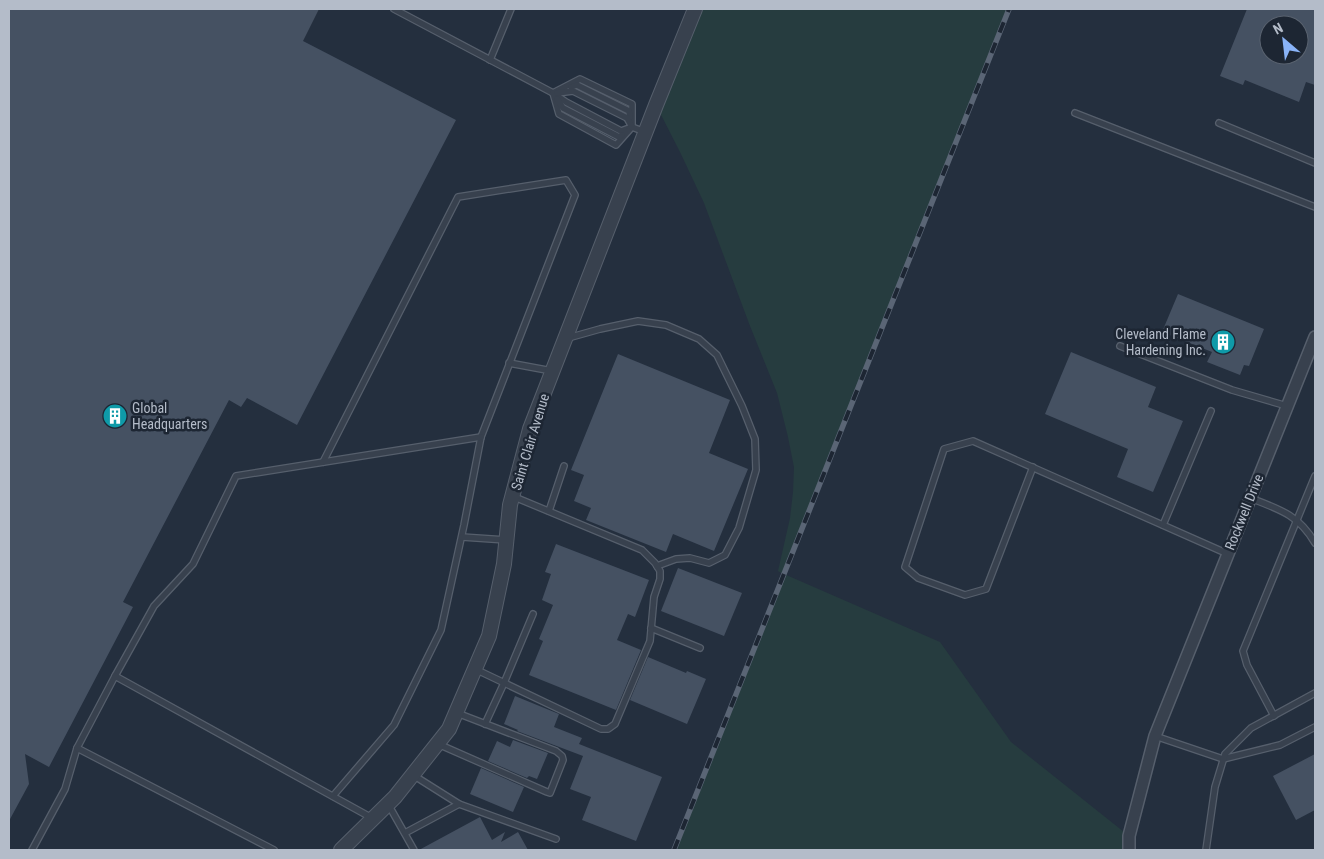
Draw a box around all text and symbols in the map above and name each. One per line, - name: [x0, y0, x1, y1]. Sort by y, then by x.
- north arrow: [1259, 15, 1309, 65]
- text: N: [1270, 19, 1285, 38]
- place label: Cleveland Flame Hardening Inc.: [1115, 326, 1206, 358]
- building icon: Cleveland Flame Hardening Inc.: [1210, 329, 1236, 355]
- street label: Saint Clair Avenue: [508, 391, 552, 492]
- place label: Global Headquarters: [132, 400, 207, 432]
- building icon: Global Headquarters: [102, 403, 128, 429]
- street label: Rockwell Drive: [1222, 471, 1267, 552]

